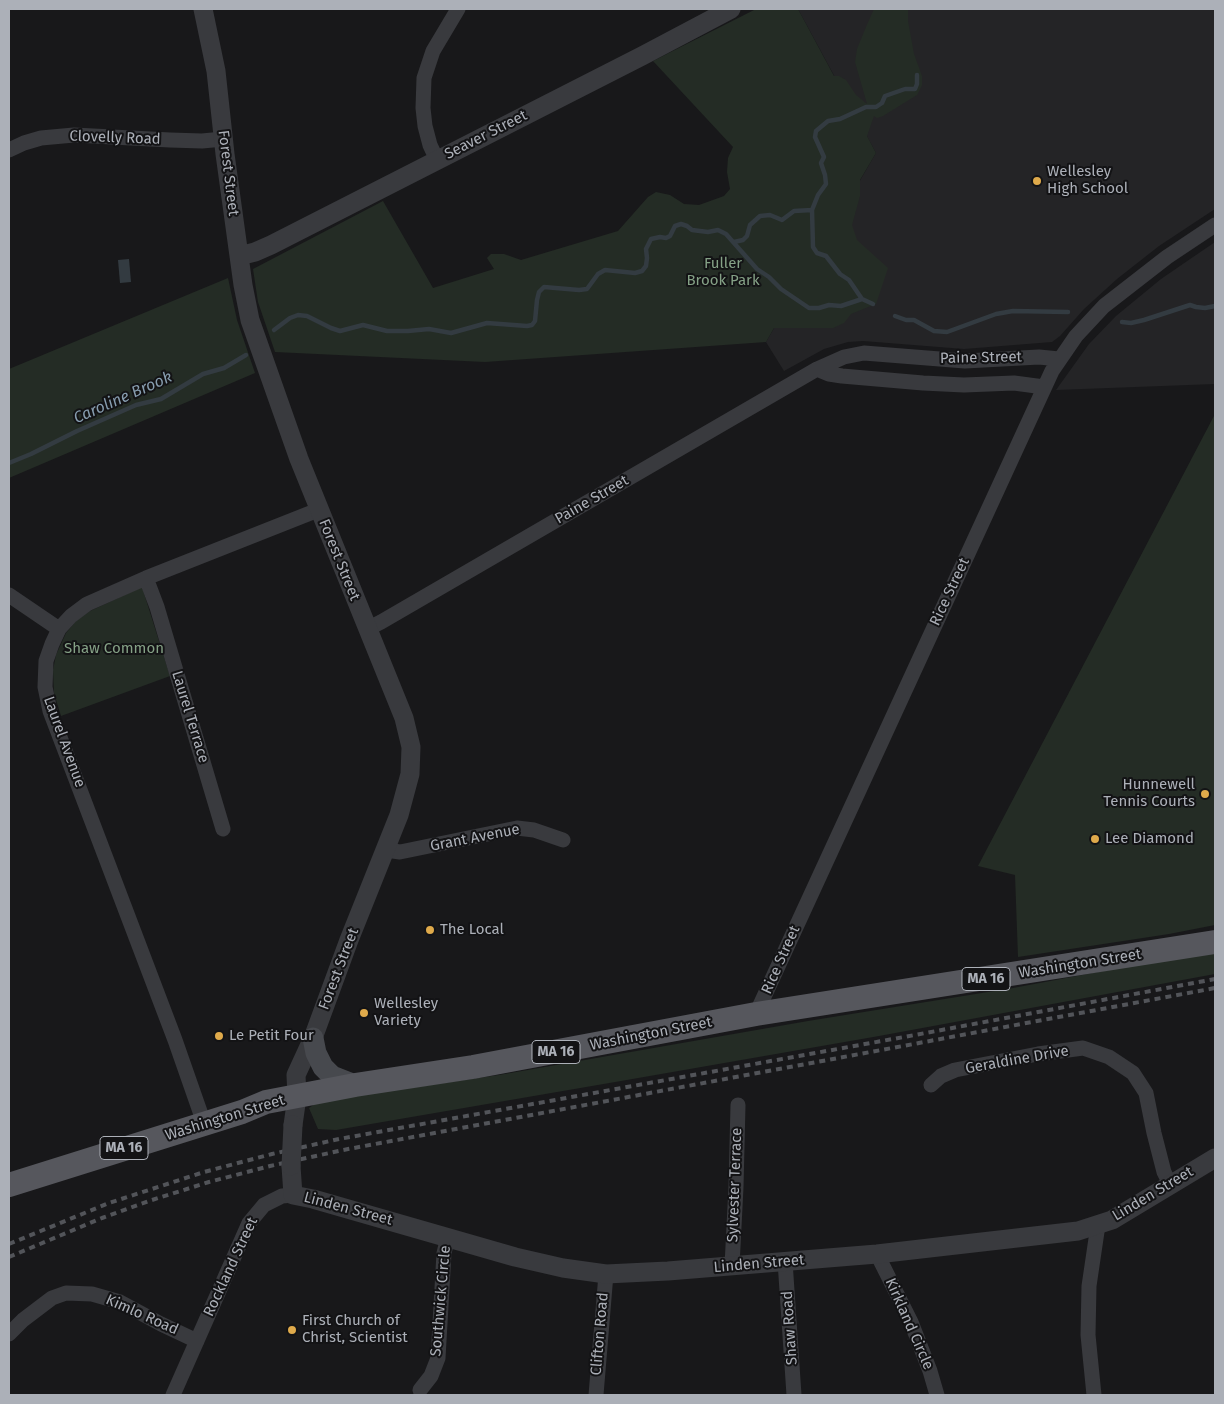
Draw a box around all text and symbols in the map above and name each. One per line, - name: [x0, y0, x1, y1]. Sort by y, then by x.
- street label: Seaver Street: [442, 107, 530, 163]
- street label: Clovelly Road: [69, 127, 161, 149]
- street label: Forest Street: [214, 129, 242, 217]
- place label: Wellesley High School: [1047, 163, 1128, 198]
- marker: Wellesley High School: [1031, 175, 1043, 187]
- park label: Fuller Brook Park: [686, 255, 760, 290]
- street label: Paine Street: [940, 348, 1022, 368]
- water label: Caroline Brook: [71, 368, 175, 428]
- street label: Paine Street: [552, 472, 632, 528]
- street label: Forest Street: [315, 517, 363, 603]
- street label: Rice Street: [926, 555, 974, 629]
- park label: Shaw Common: [64, 640, 164, 658]
- street label: Laurel Terrace: [167, 669, 213, 765]
- street label: Laurel Avenue: [39, 694, 89, 790]
- place label: Hunnewell Tennis Courts: [1103, 776, 1195, 811]
- marker: Hunnewell Tennis Courts: [1199, 788, 1211, 800]
- street label: Grant Avenue: [429, 820, 521, 856]
- place label: Lee Diamond: [1105, 830, 1194, 848]
- marker: Lee Diamond: [1089, 833, 1101, 845]
- place label: The Local: [440, 921, 504, 939]
- street label: Rice Street: [758, 923, 804, 997]
- marker: The Local: [424, 924, 436, 936]
- street label: Forest Street: [315, 926, 363, 1012]
- street label: Washington Street: [1017, 945, 1143, 983]
- road number: MA 16: [962, 968, 1010, 991]
- place label: Wellesley Variety: [374, 995, 438, 1030]
- marker: Wellesley Variety: [358, 1007, 370, 1019]
- street label: Washington Street: [588, 1013, 714, 1055]
- place label: Le Petit Four: [229, 1027, 314, 1045]
- marker: Le Petit Four: [213, 1030, 225, 1042]
- road number: MA 16: [532, 1040, 580, 1064]
- street label: Geraldine Drive: [964, 1042, 1070, 1078]
- street label: Washington Street: [163, 1091, 287, 1145]
- street label: Sylvester Terrace: [724, 1127, 746, 1243]
- road number: MA 16: [100, 1136, 148, 1160]
- street label: Linden Street: [1109, 1163, 1197, 1225]
- street label: Linden Street: [302, 1189, 394, 1229]
- street label: Rockland Street: [200, 1215, 262, 1319]
- street label: Southwick Circle: [427, 1245, 455, 1357]
- street label: Linden Street: [713, 1251, 805, 1277]
- street label: Kirkland Circle: [881, 1275, 937, 1373]
- street label: Shaw Road: [778, 1290, 802, 1366]
- street label: Kimlo Road: [103, 1291, 181, 1339]
- street label: Clifton Road: [587, 1292, 613, 1376]
- place label: First Church of Christ, Scientist: [302, 1312, 408, 1347]
- marker: First Church of Christ, Scientist: [286, 1324, 298, 1336]

